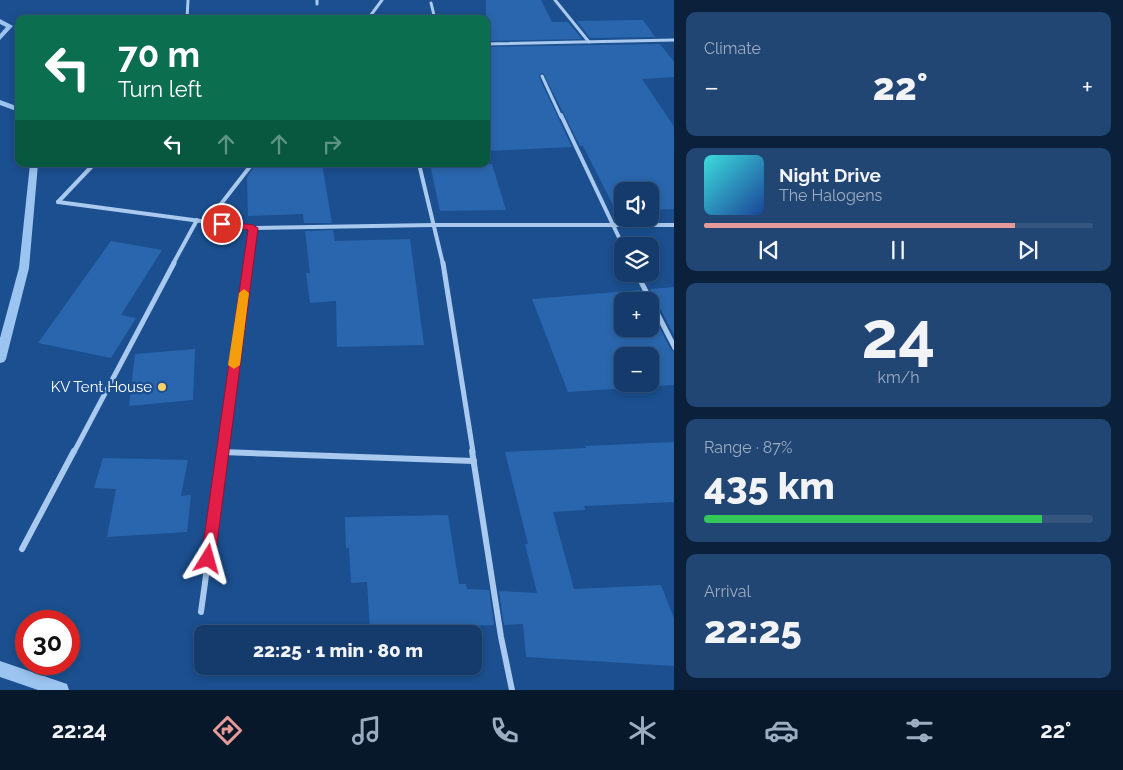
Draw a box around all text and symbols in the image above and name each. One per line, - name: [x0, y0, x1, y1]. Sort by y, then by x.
- text: 70 m: [118, 34, 200, 75]
- icon: left: [35, 35, 100, 100]
- text: Climate: [704, 39, 761, 58]
- text: 22°: [873, 64, 928, 109]
- text: −: [704, 71, 719, 104]
- text: +: [1081, 71, 1093, 104]
- text: Turn left: [118, 76, 202, 102]
- icon: left: [159, 130, 187, 158]
- icon: ahead: [212, 130, 240, 158]
- icon: ahead: [265, 130, 293, 158]
- icon: right: [318, 130, 346, 158]
- text: Night Drive: [779, 164, 881, 186]
- map controls: [614, 182, 659, 392]
- button: sound: [614, 182, 659, 227]
- text: The Halogens: [779, 186, 882, 205]
- pin: [201, 203, 243, 245]
- icon: arrive: [208, 210, 236, 238]
- icon: previous: [755, 236, 783, 264]
- icon: pause: [884, 236, 912, 264]
- icon: next: [1014, 236, 1042, 264]
- button: layers: [614, 237, 659, 282]
- button: +: [614, 292, 659, 337]
- text: 24: [862, 297, 935, 373]
- button: −: [614, 347, 659, 392]
- text: km/h: [877, 368, 920, 387]
- place label: KV Tent House: [51, 378, 152, 396]
- marker: KV Tent House: [156, 381, 168, 393]
- text: Range · 87%: [704, 438, 792, 457]
- text: 435 km: [704, 463, 835, 508]
- position arrow: [181, 532, 233, 584]
- text: Arrival: [704, 582, 751, 601]
- text: 22:25: [704, 607, 802, 652]
- speed limit sign: 30: [15, 610, 80, 675]
- text: 22:25 · 1 min · 80 m: [253, 639, 423, 661]
- icon: directions: [210, 713, 245, 748]
- icon: music: [349, 713, 384, 748]
- icon: phone: [487, 713, 522, 748]
- icon: climate: [625, 713, 660, 748]
- icon: car: [764, 713, 799, 748]
- icon: filters: [902, 713, 937, 748]
- text: 22:24: [52, 717, 107, 743]
- text: 22°: [1040, 717, 1071, 743]

